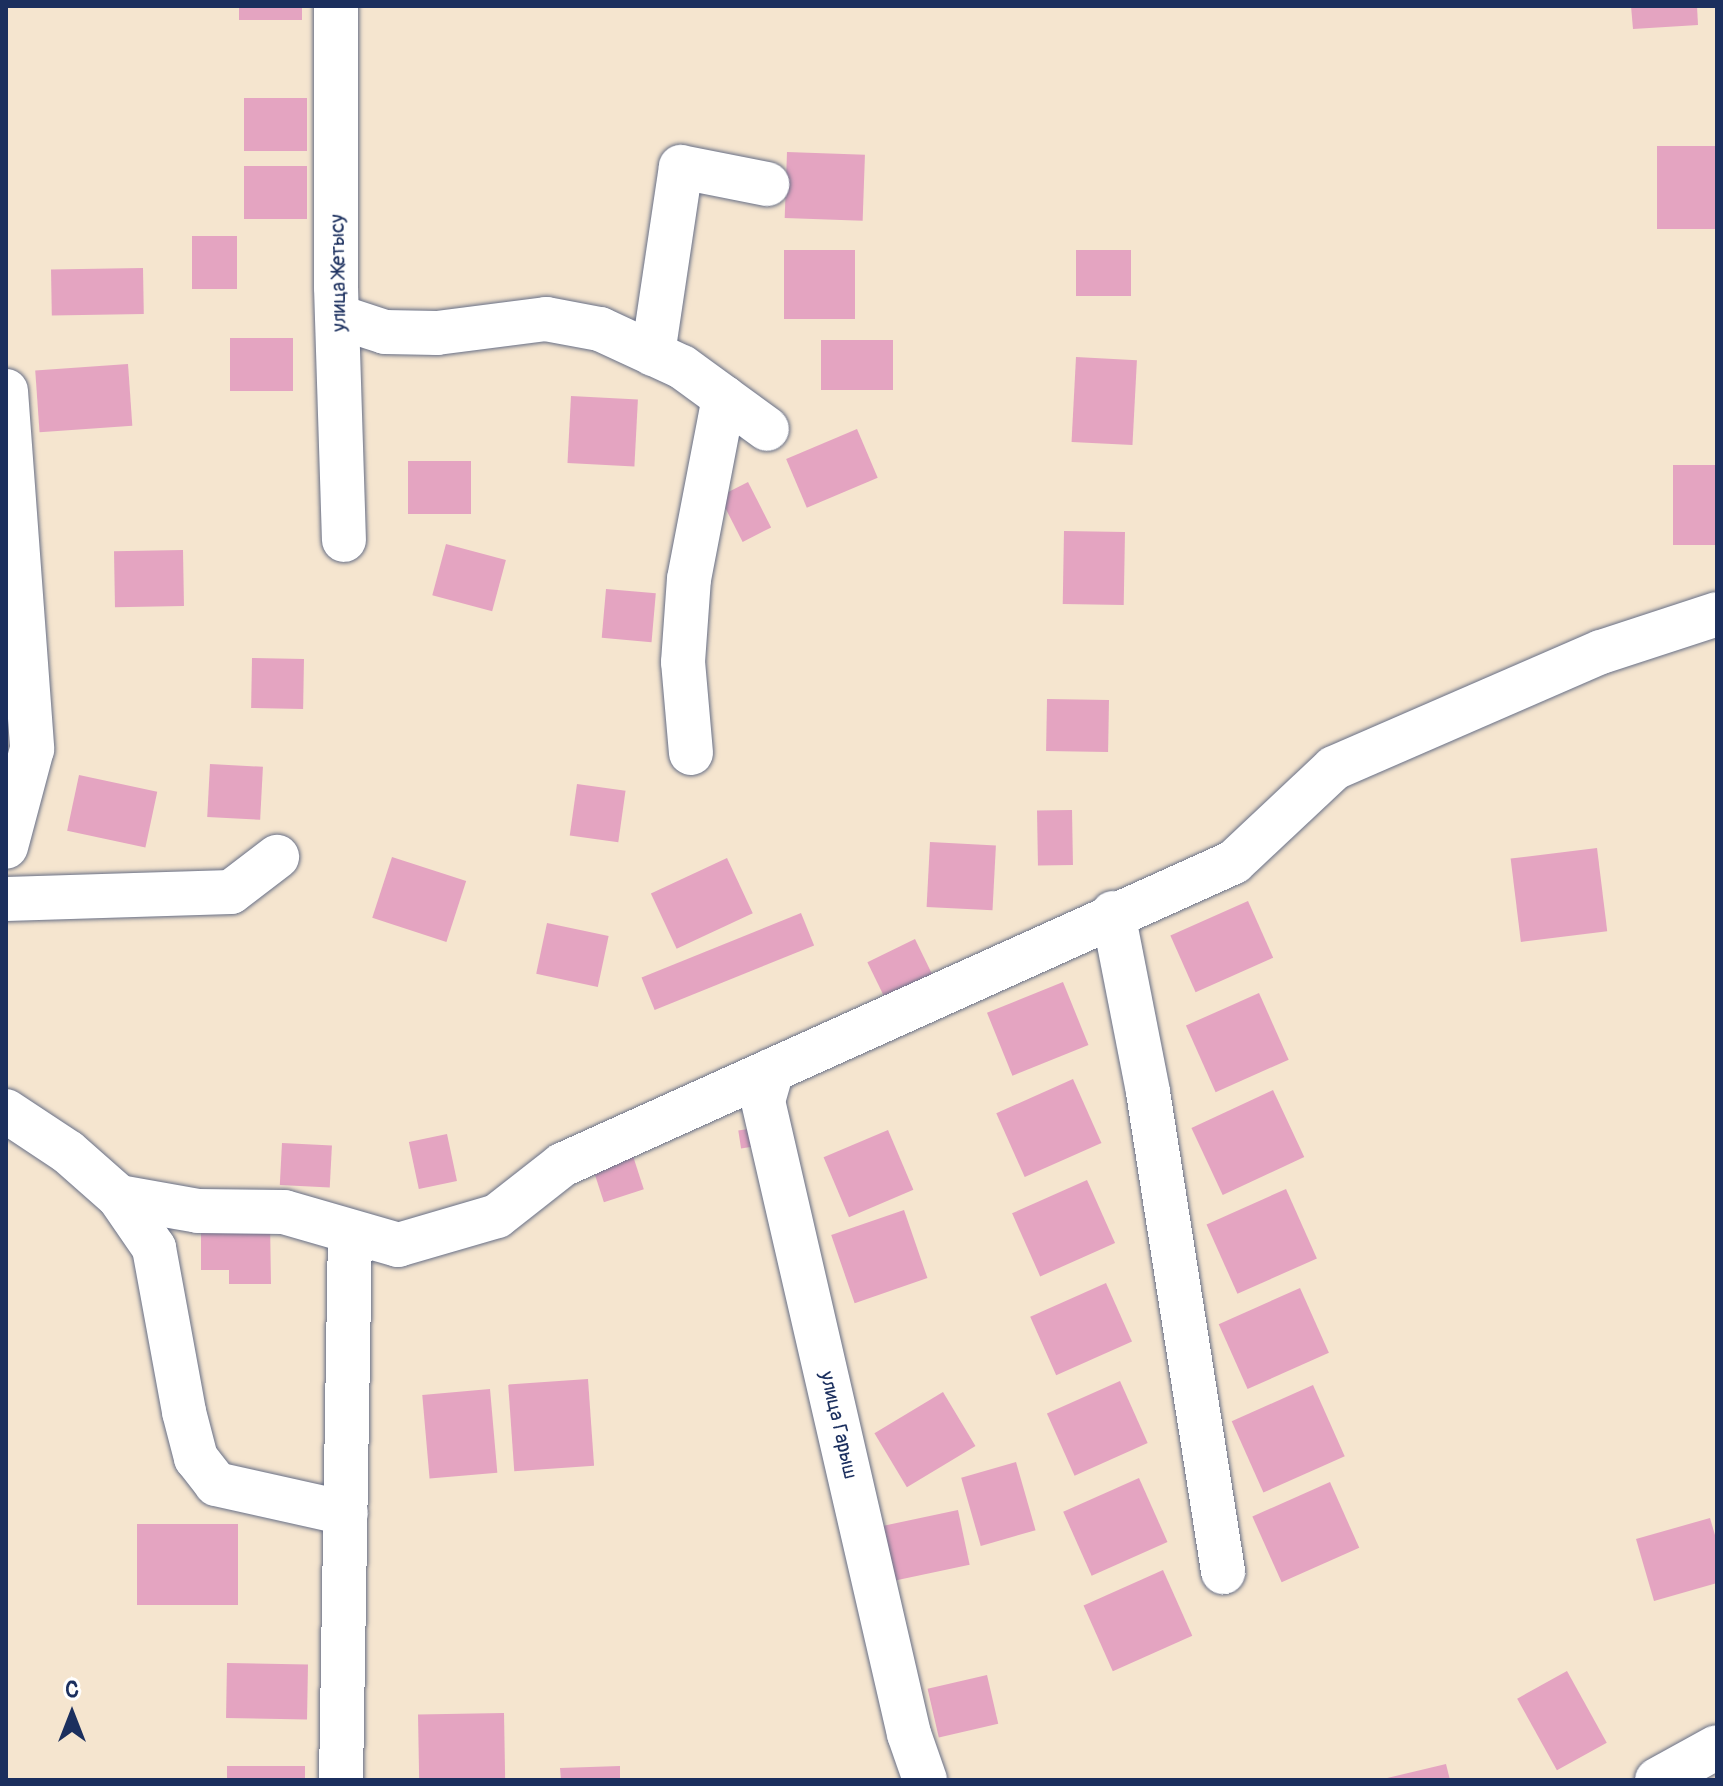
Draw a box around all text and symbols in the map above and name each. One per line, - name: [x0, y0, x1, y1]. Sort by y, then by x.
- street label: улица Жетысу: [325, 214, 351, 332]
- street label: улица Гарыш: [815, 1369, 863, 1481]
- north arrow: [32, 1674, 112, 1754]
- text: С: [65, 1676, 79, 1704]

